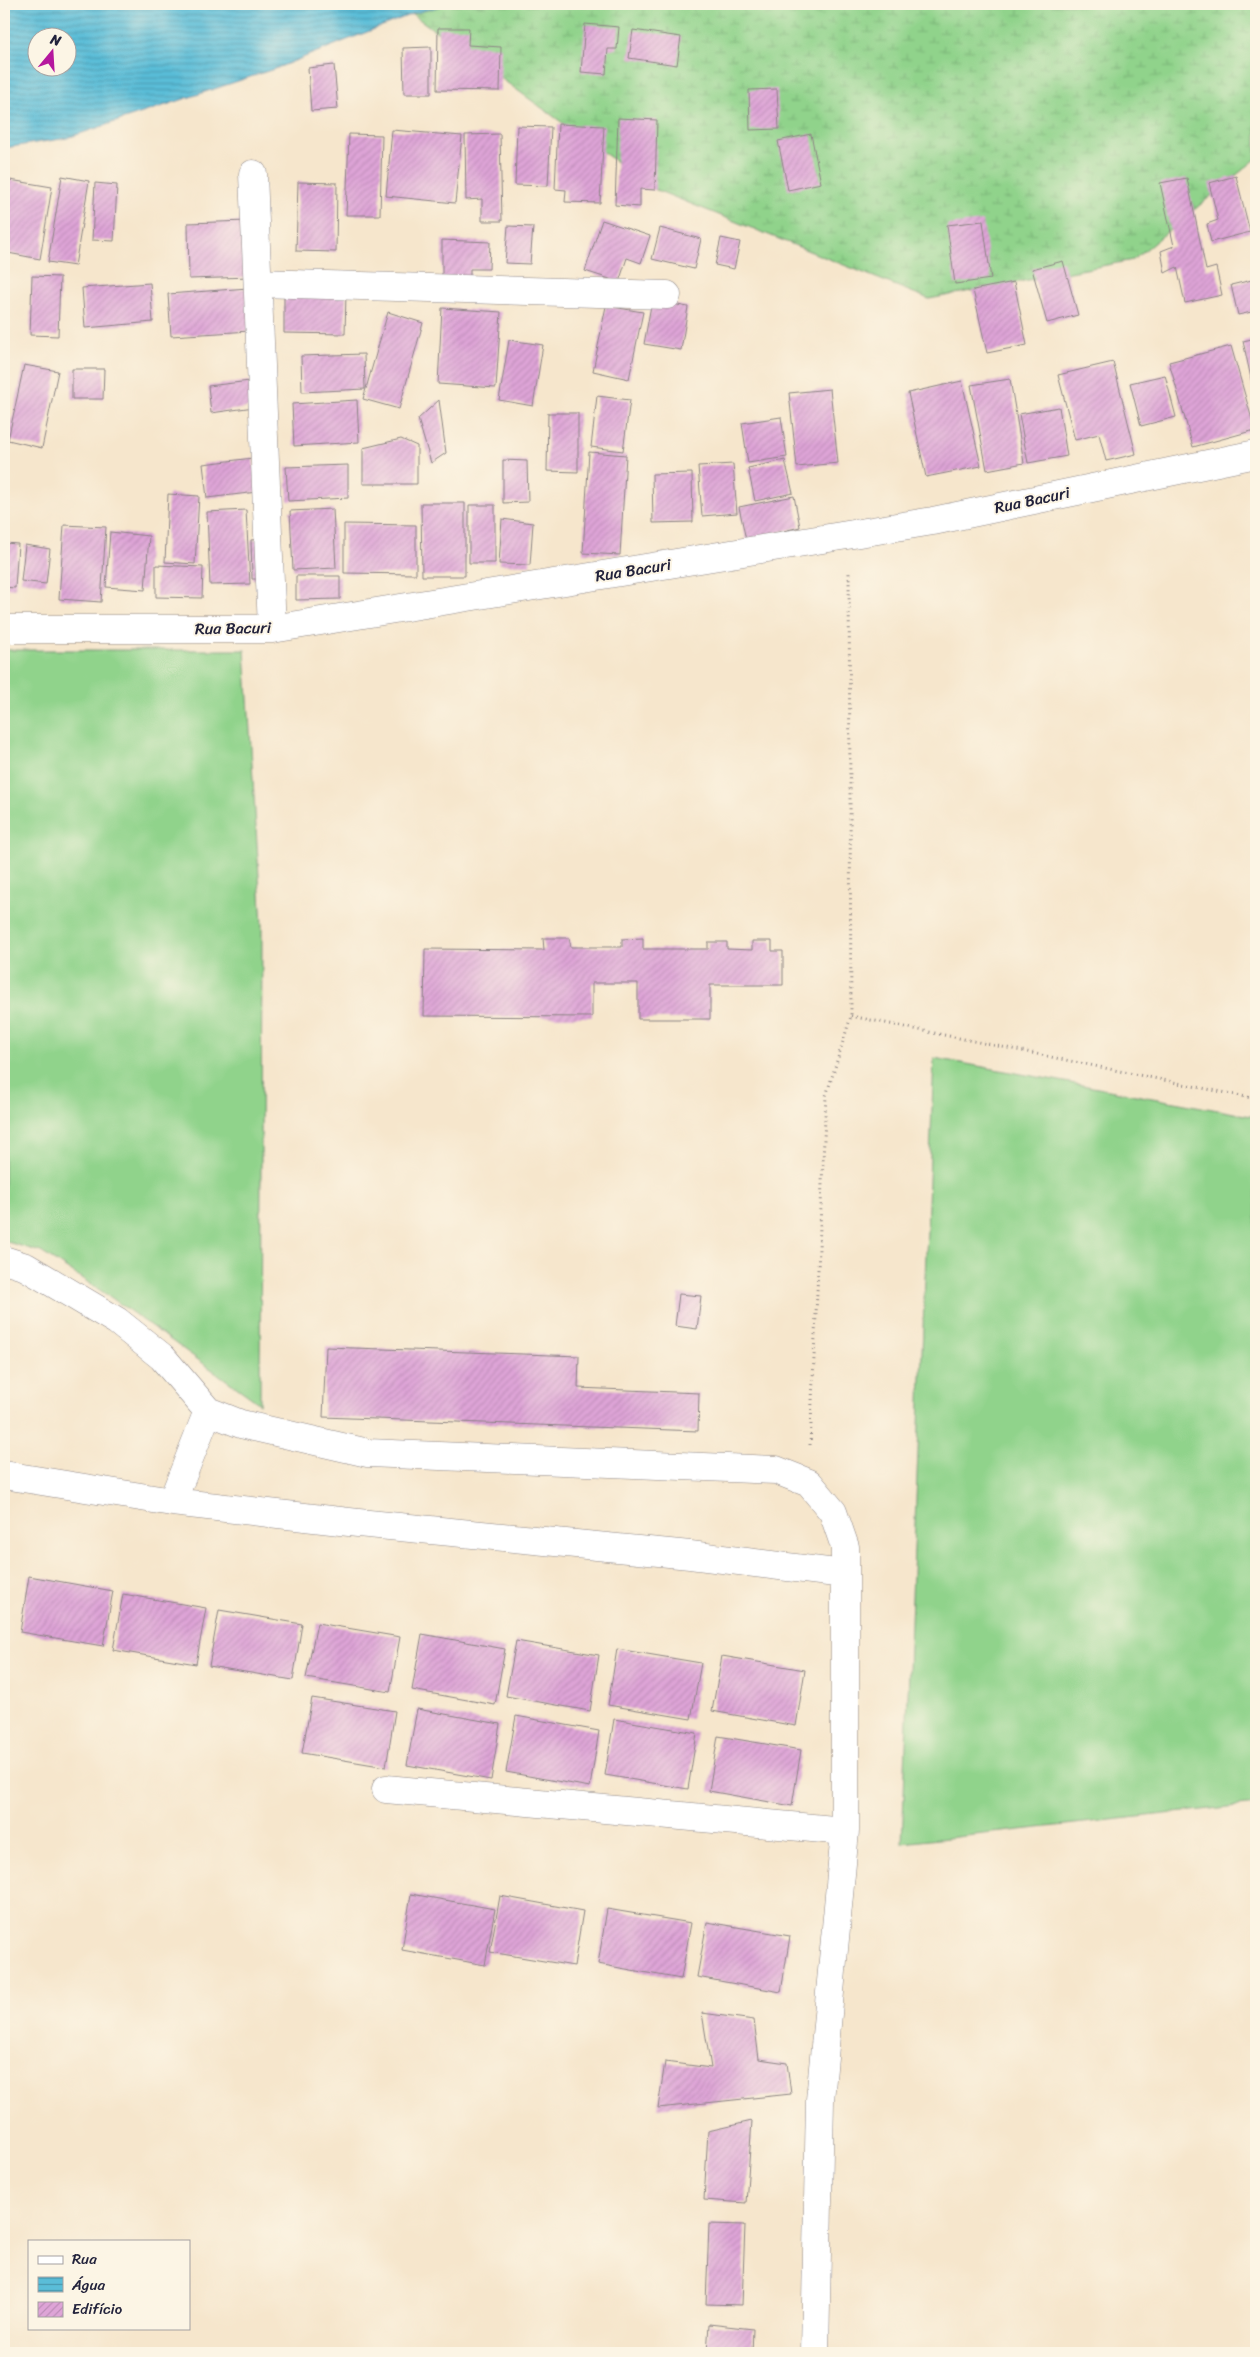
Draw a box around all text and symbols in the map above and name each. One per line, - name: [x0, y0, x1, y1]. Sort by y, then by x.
- text: N: [46, 26, 65, 54]
- north arrow: [28, 28, 78, 78]
- street label: Rua Bacuri: [992, 478, 1073, 522]
- street label: Rua Bacuri: [593, 550, 674, 590]
- street label: Rua Bacuri: [195, 613, 272, 643]
- legend: [28, 2240, 190, 2330]
- text: Rua: [72, 2246, 97, 2272]
- text: Água: [71, 2272, 105, 2298]
- text: Edifício: [72, 2296, 123, 2322]

